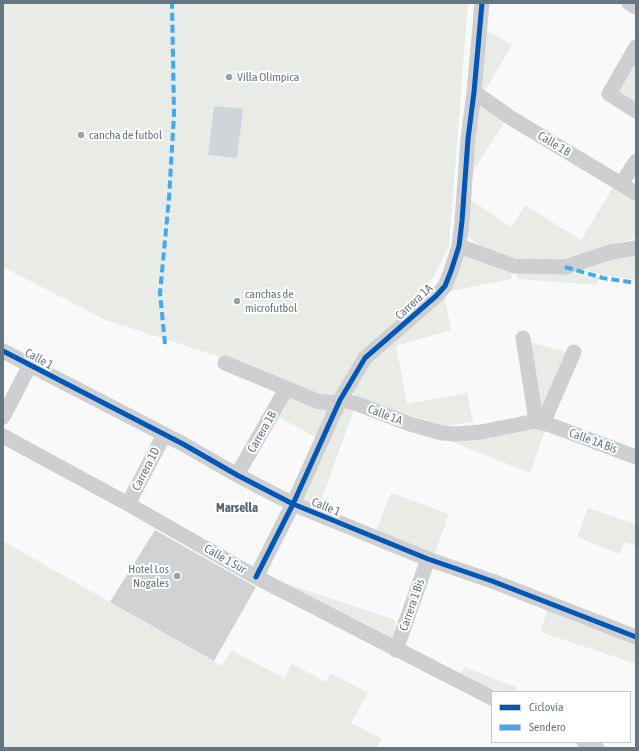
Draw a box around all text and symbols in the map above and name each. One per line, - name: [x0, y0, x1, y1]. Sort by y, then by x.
- place label: Villa Olímpica: [237, 70, 299, 84]
- marker: Villa Olímpica: [224, 72, 234, 82]
- place label: cancha de futbol: [89, 128, 162, 142]
- street label: Calle 1B: [535, 129, 573, 159]
- marker: cancha de futbol: [76, 130, 86, 140]
- street label: Carrera 1A: [392, 281, 436, 323]
- place label: canchas de microfutbol: [245, 287, 297, 315]
- marker: canchas de microfutbol: [232, 296, 242, 306]
- street label: Calle 1: [22, 346, 56, 372]
- street label: Calle 1A: [366, 402, 404, 428]
- street label: Carrera 1B: [244, 409, 280, 455]
- street label: Calle 1A Bis: [567, 426, 619, 456]
- street label: Carrera 1D: [129, 445, 163, 493]
- street label: Calle 1: [309, 495, 343, 519]
- district label: Marsella: [216, 500, 258, 516]
- street label: Calle 1 Sur: [201, 541, 249, 577]
- place label: Hotel Los Nogales: [128, 562, 169, 590]
- marker: Hotel Los Nogales: [172, 571, 182, 581]
- street label: Carrera 1 Bis: [396, 577, 428, 633]
- legend: [491, 691, 631, 743]
- text: Ciclovía: [529, 700, 563, 714]
- text: Sendero: [529, 720, 566, 734]

